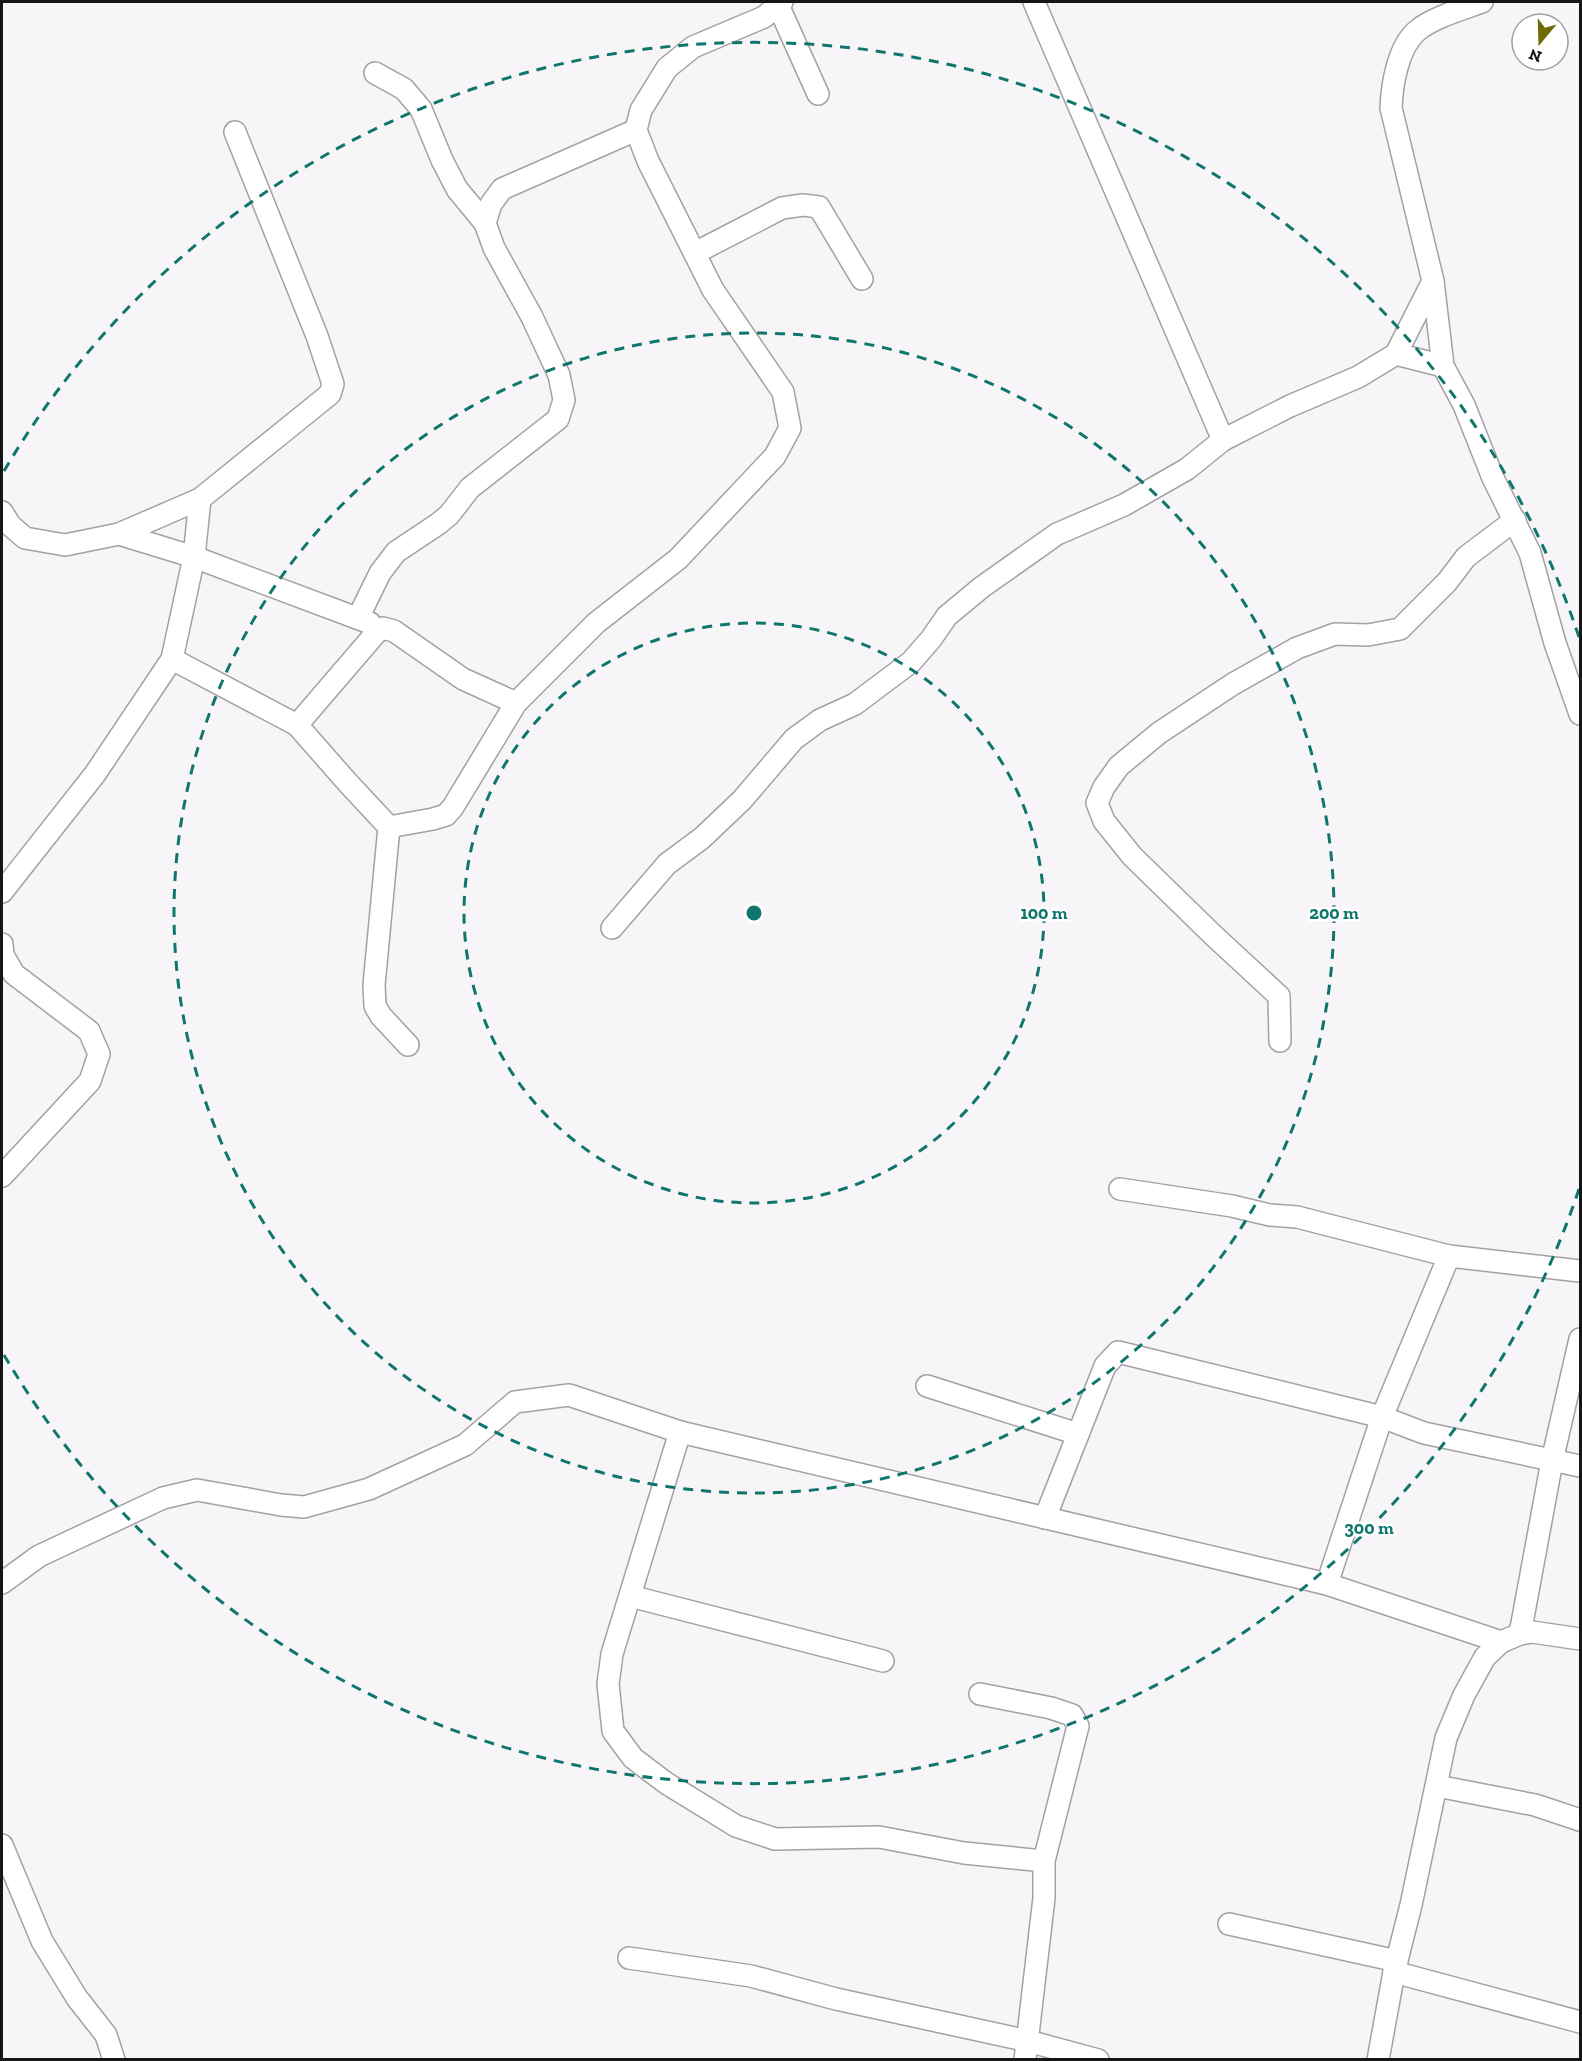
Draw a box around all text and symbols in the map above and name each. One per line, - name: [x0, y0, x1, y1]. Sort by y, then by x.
- north arrow: [1510, 12, 1570, 72]
- text: N: [1526, 45, 1544, 67]
- text: 100 m: [1020, 902, 1068, 924]
- text: 200 m: [1309, 902, 1359, 924]
- centre of rings: [744, 903, 764, 923]
- text: 300 m: [1344, 1517, 1394, 1539]

